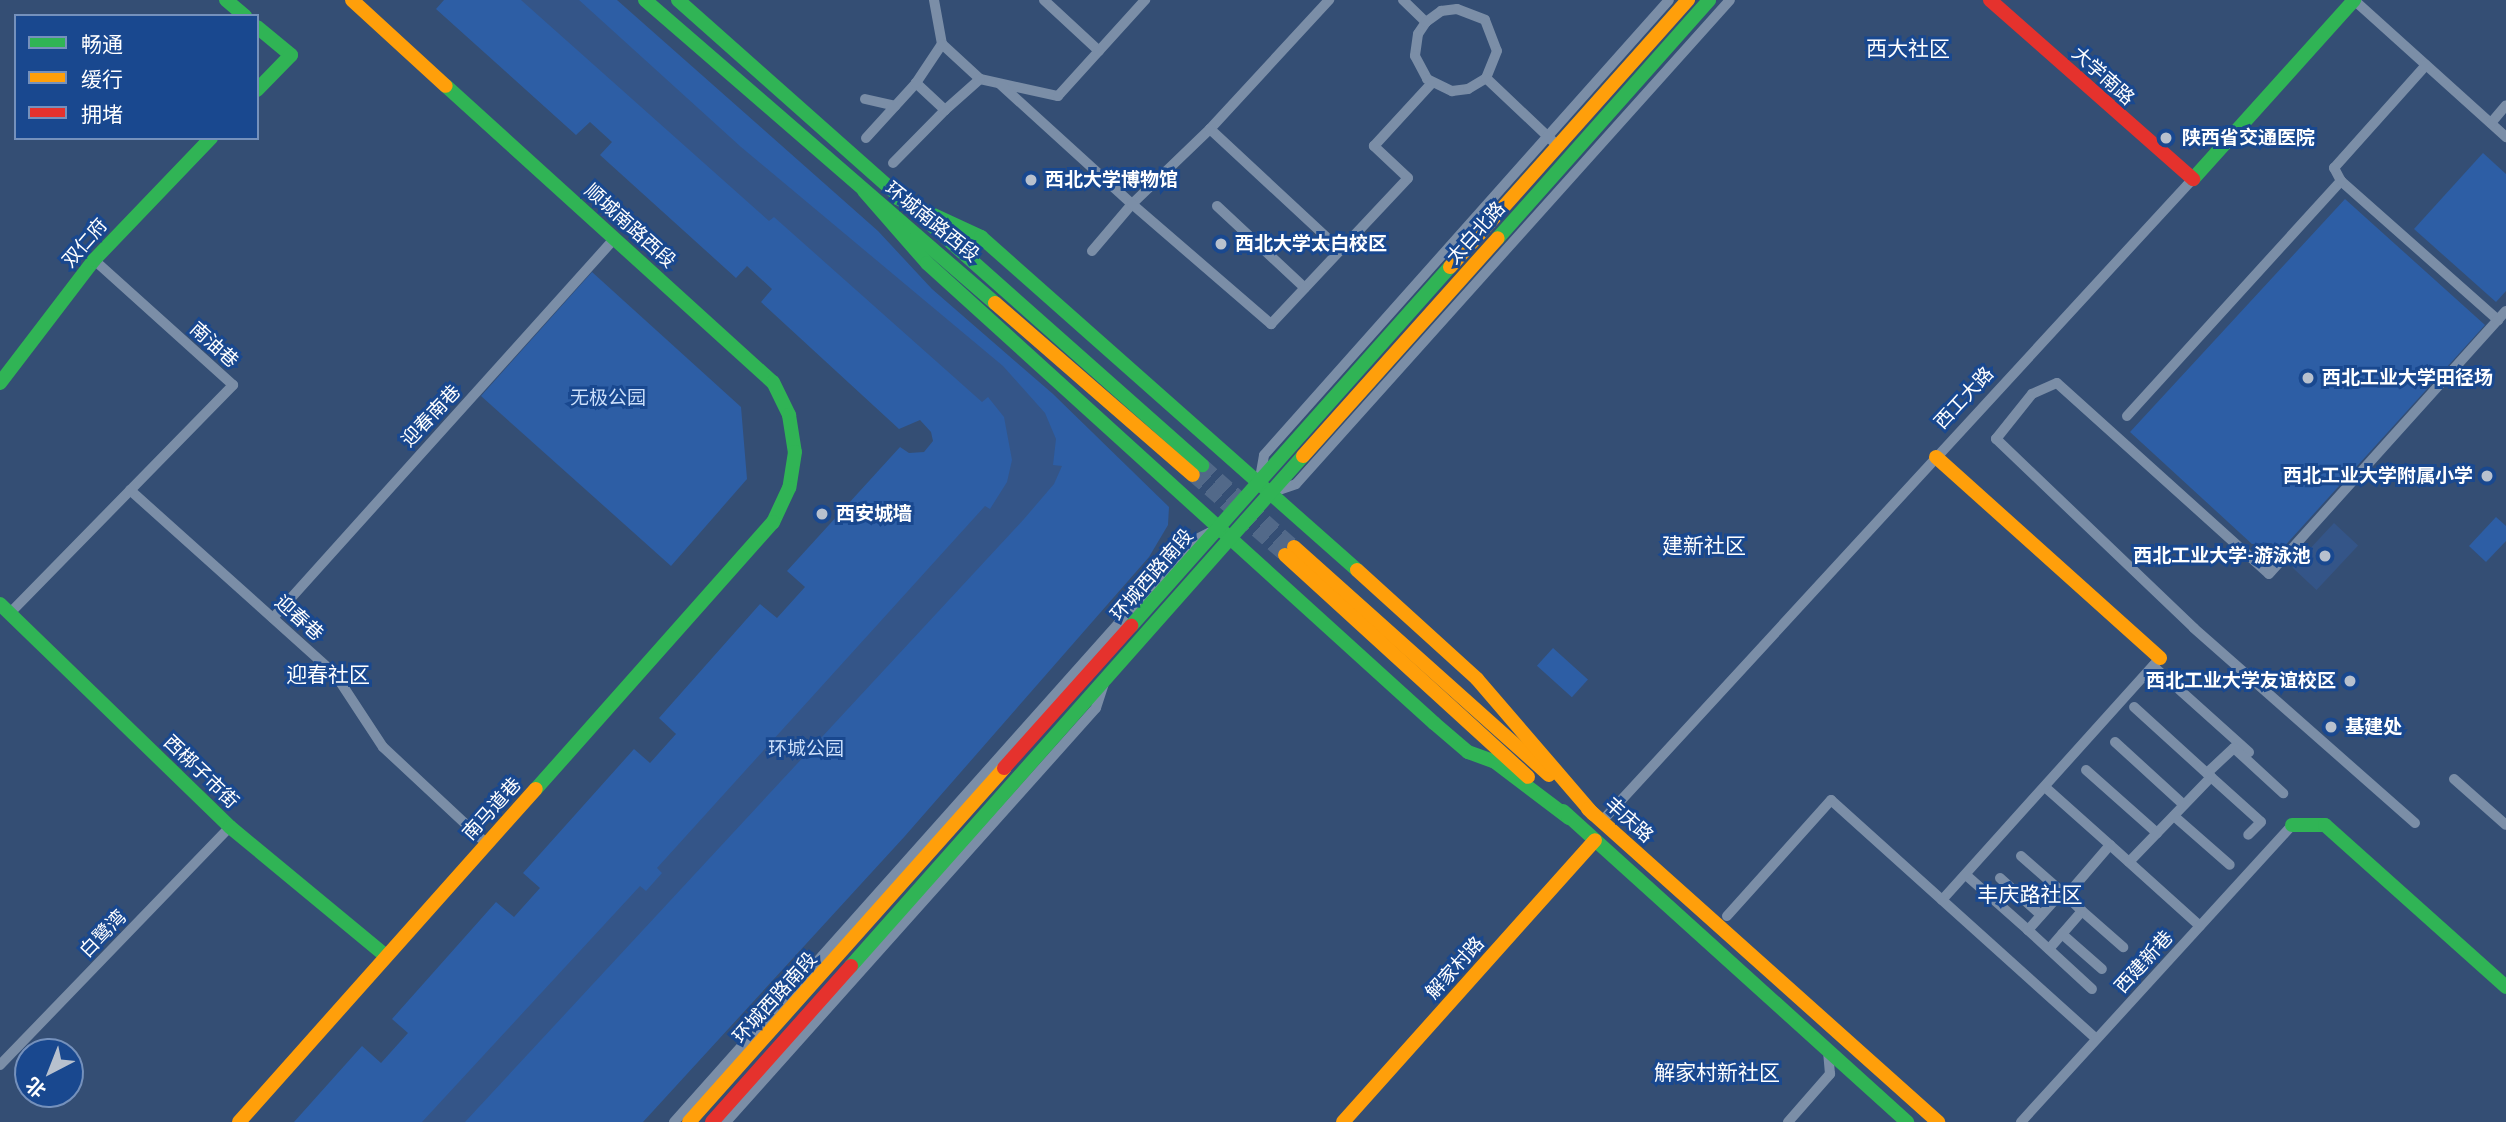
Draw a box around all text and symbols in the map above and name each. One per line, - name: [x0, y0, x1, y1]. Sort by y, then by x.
- legend: [14, 14, 259, 140]
- text: 畅通: [81, 33, 123, 57]
- district label: 西大社区: [1866, 36, 1950, 62]
- street label: 大学南路: [2067, 42, 2139, 110]
- text: 缓行: [81, 68, 123, 92]
- text: 拥堵: [81, 103, 123, 127]
- place label: 陕西省交通医院: [2182, 127, 2315, 149]
- marker: 陕西省交通医院: [2156, 128, 2176, 148]
- place label: 西北大学博物馆: [1045, 169, 1178, 191]
- marker: 西北大学博物馆: [1023, 172, 1039, 188]
- street label: 环城南路西段: [881, 177, 983, 267]
- street label: 顺城南路西段: [580, 179, 680, 273]
- street label: 太白北路: [1442, 197, 1510, 269]
- street label: 双仁府: [58, 214, 112, 272]
- place label: 西北大学太白校区: [1235, 233, 1387, 255]
- marker: 西北大学太白校区: [1213, 236, 1229, 252]
- street label: 南油巷: [185, 317, 243, 373]
- street label: 西工大路: [1930, 362, 1998, 434]
- place label: 西北工业大学田径场: [2322, 367, 2493, 389]
- marker: 西北工业大学田径场: [2300, 370, 2316, 386]
- street label: 迎春南巷: [397, 380, 465, 452]
- park label: 无极公园: [570, 387, 646, 409]
- place label: 西北工业大学附属小学: [2283, 465, 2473, 487]
- marker: 西北工业大学附属小学: [2479, 468, 2495, 484]
- place label: 西安城墙: [836, 503, 912, 525]
- marker: 西安城墙: [814, 506, 830, 522]
- street label: 环城西路南段: [1106, 525, 1198, 625]
- district label: 建新社区: [1662, 533, 1746, 559]
- place label: 西北工业大学-游泳池: [2133, 545, 2311, 567]
- marker: 西北工业大学-游泳池: [2317, 548, 2333, 564]
- street label: 迎春巷: [270, 590, 328, 646]
- district label: 迎春社区: [286, 662, 370, 688]
- place label: 西北工业大学友谊校区: [2146, 670, 2336, 692]
- marker: 西北工业大学友谊校区: [2342, 673, 2358, 689]
- place label: 基建处: [2345, 716, 2402, 738]
- marker: 基建处: [2323, 719, 2339, 735]
- street label: 西梆子市街: [159, 731, 243, 813]
- park label: 环城公园: [768, 738, 844, 760]
- street label: 南马道巷: [458, 773, 526, 845]
- street label: 丰庆路: [1600, 792, 1658, 848]
- district label: 丰庆路社区: [1978, 882, 2082, 908]
- street label: 白鹭湾: [75, 906, 131, 962]
- street label: 西建新巷: [2110, 926, 2178, 998]
- street label: 解家村路: [1421, 932, 1489, 1004]
- street label: 环城西路南段: [728, 948, 822, 1048]
- north arrow: [14, 1038, 84, 1108]
- district label: 解家村新社区: [1654, 1060, 1780, 1086]
- text: 北: [21, 1073, 51, 1102]

